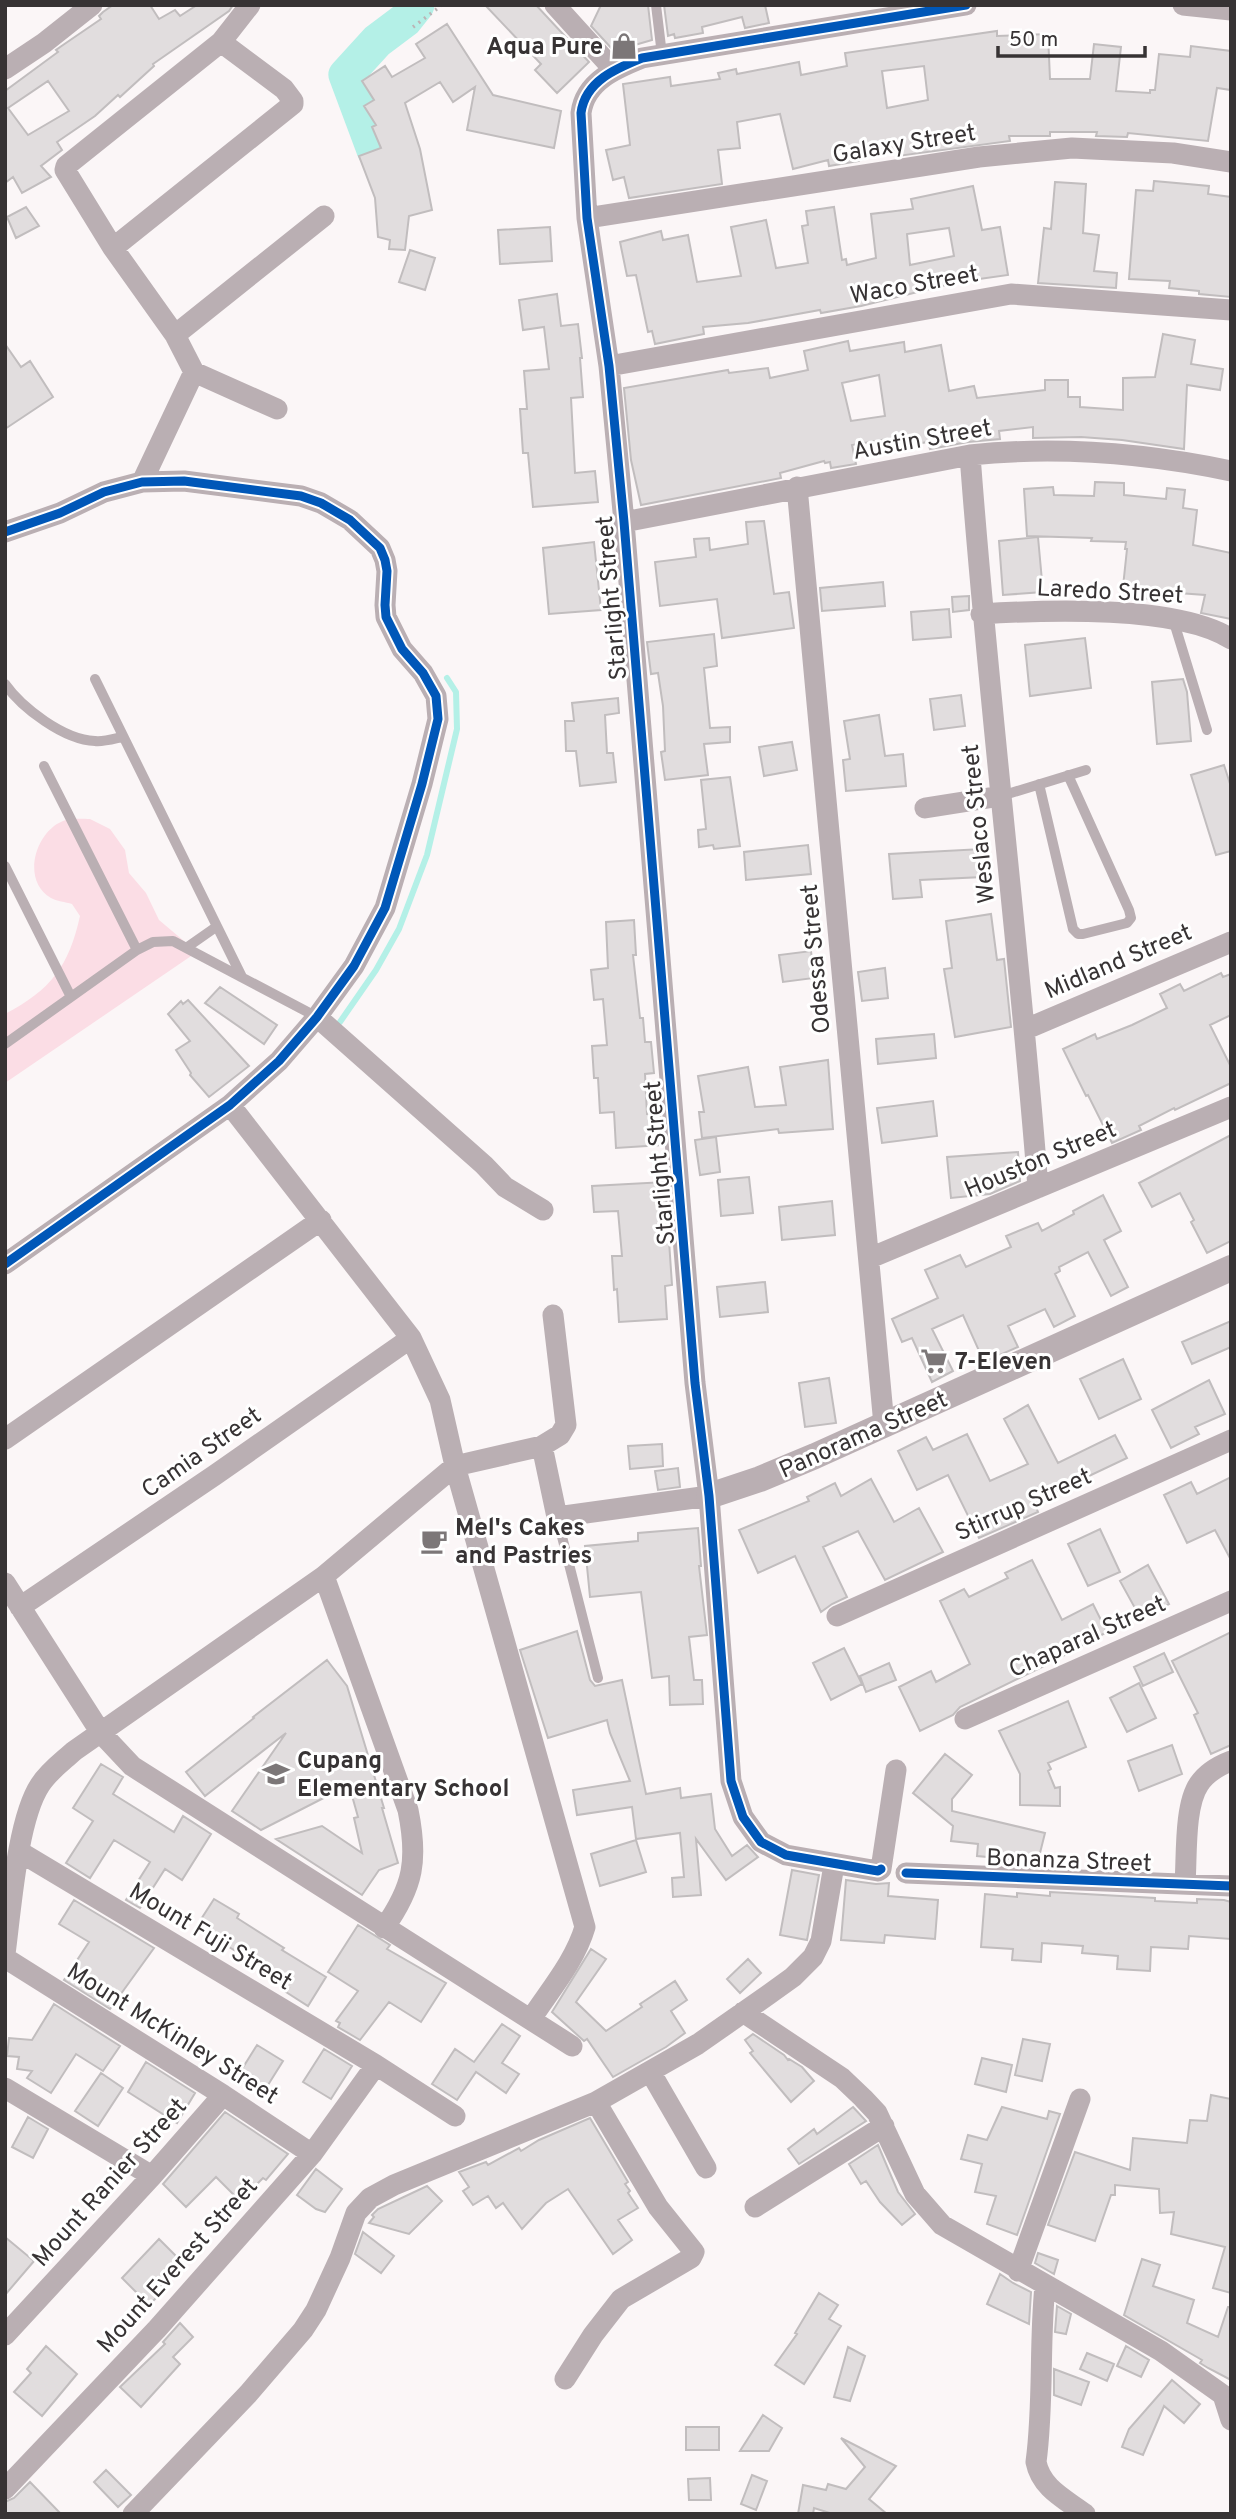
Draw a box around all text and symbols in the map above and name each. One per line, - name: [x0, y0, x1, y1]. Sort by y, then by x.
- scale bar: [998, 14, 1145, 58]
- text: 50 m: [1009, 27, 1058, 54]
- shop icon: Aqua Pure: [609, 31, 639, 61]
- place label: Aqua Pure: [486, 33, 603, 63]
- street label: Galaxy Street: [830, 119, 978, 171]
- street label: Waco Street: [848, 260, 981, 312]
- street label: Austin Street: [850, 414, 994, 468]
- street label: Starlight Street: [591, 514, 635, 681]
- street label: Laredo Street: [1036, 574, 1184, 612]
- street label: Weslaco Street: [957, 743, 1003, 905]
- street label: Odessa Street: [796, 883, 838, 1035]
- street label: Midland Street: [1041, 918, 1197, 1007]
- street label: Starlight Street: [639, 1079, 683, 1246]
- street label: Houston Street: [960, 1115, 1121, 1206]
- supermarket icon: 7-Eleven: [919, 1346, 949, 1376]
- place label: 7-Eleven: [955, 1348, 1052, 1378]
- street label: Panorama Street: [775, 1385, 953, 1486]
- street label: Camia Street: [137, 1401, 268, 1506]
- street label: Stirrup Street: [951, 1462, 1097, 1549]
- place label: Mel's Cakes and Pastries: [455, 1514, 592, 1572]
- cafe icon: Mel's Cakes and Pastries: [419, 1526, 449, 1556]
- street label: Chaparal Street: [1005, 1590, 1171, 1686]
- place label: Cupang Elementary School: [297, 1747, 509, 1805]
- school or university icon: Cupang Elementary School: [261, 1759, 291, 1789]
- street label: Bonanza Street: [986, 1844, 1152, 1880]
- street label: Mount Fuji Street: [123, 1877, 297, 1998]
- street label: Mount McKinley Street: [60, 1957, 283, 2112]
- street label: Mount Ranier Street: [27, 2093, 194, 2274]
- street label: Mount Everest Street: [92, 2172, 265, 2360]

